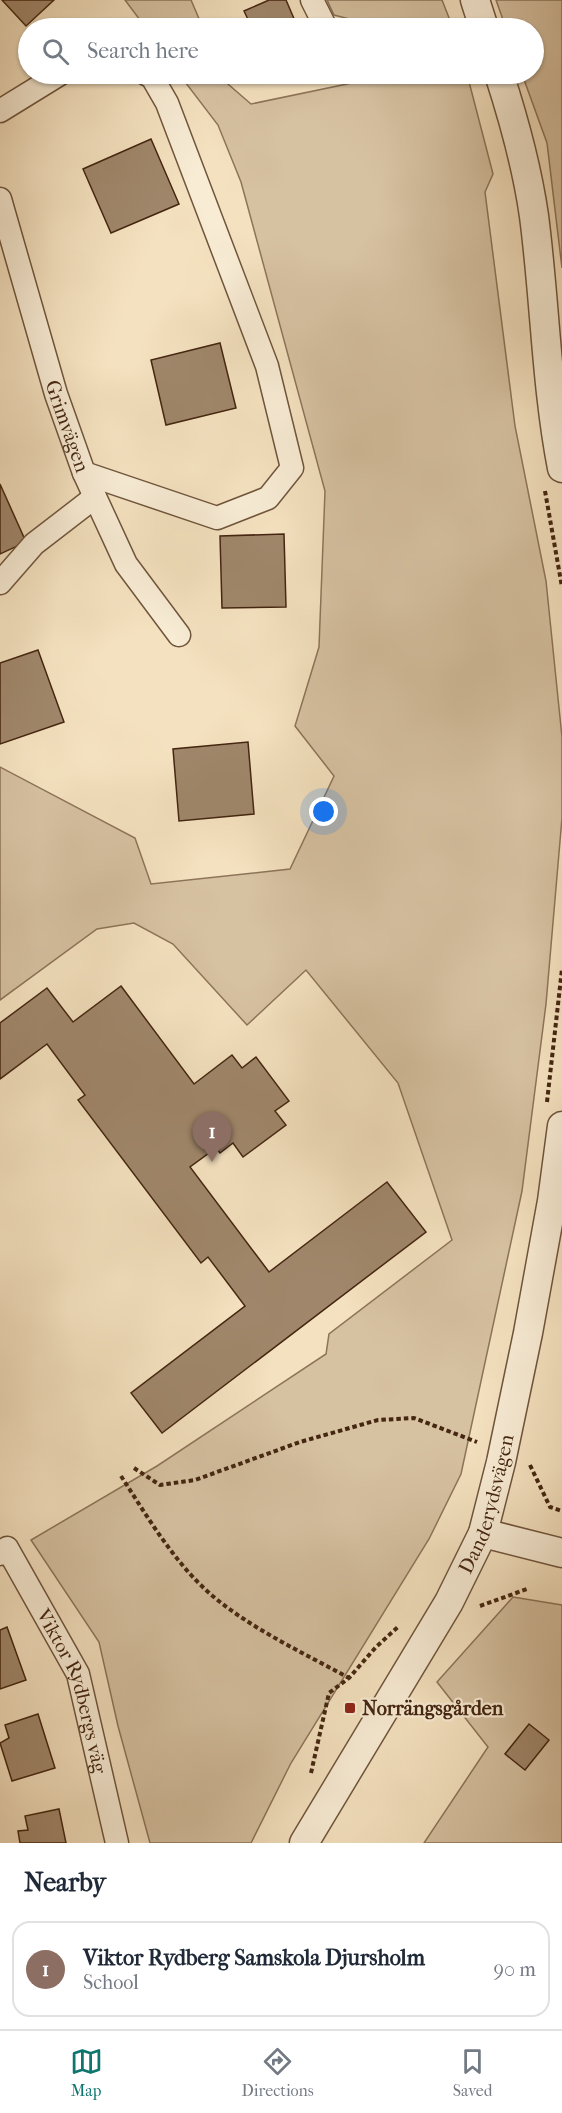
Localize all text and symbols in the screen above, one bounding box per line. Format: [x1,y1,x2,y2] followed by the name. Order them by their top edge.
[18,18,544,84] search box
[39,35,72,68] icon: search
[87,38,199,64] text: Search here
[41,378,94,476] street label: Grimvägen
[309,797,338,826] your location
[192,1112,232,1162] pin: 1
[454,1432,519,1577] street label: Danderydsvägen
[31,1604,112,1776] street label: Viktor Rydbergs väg
[362,1697,504,1720] place label: Norrängsgården
[343,1701,357,1715] marker: Norrängsgården
[24,1867,106,1898] text: Nearby
[83,1945,425,1971] text: Viktor Rydberg Samskola Djursholm
[42,1958,49,1981] text: 1
[494,1958,536,1981] text: 90 m
[83,1971,139,1994] text: School
[70,2045,103,2100] tab: Map
[242,2045,314,2100] tab: Directions
[453,2045,492,2100] tab: Saved

